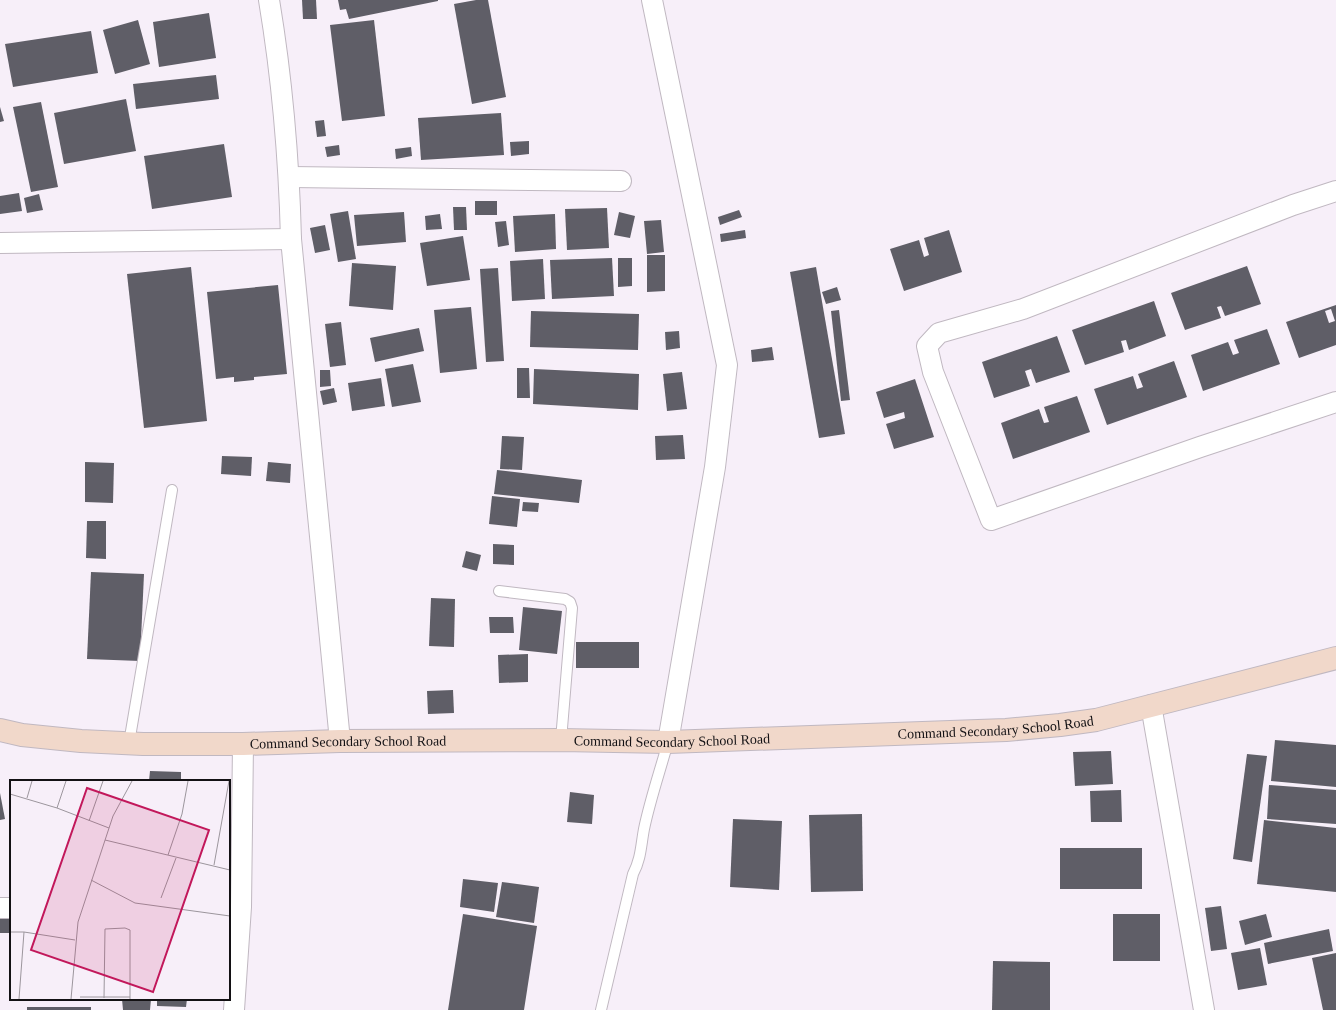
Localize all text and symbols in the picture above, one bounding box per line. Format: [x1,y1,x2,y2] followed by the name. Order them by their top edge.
[897,713,1095,742] street label: Command Secondary School Road
[574,731,770,750] street label: Command Secondary School Road
[250,734,446,752] street label: Command Secondary School Road
[10,780,230,1000] inset map

